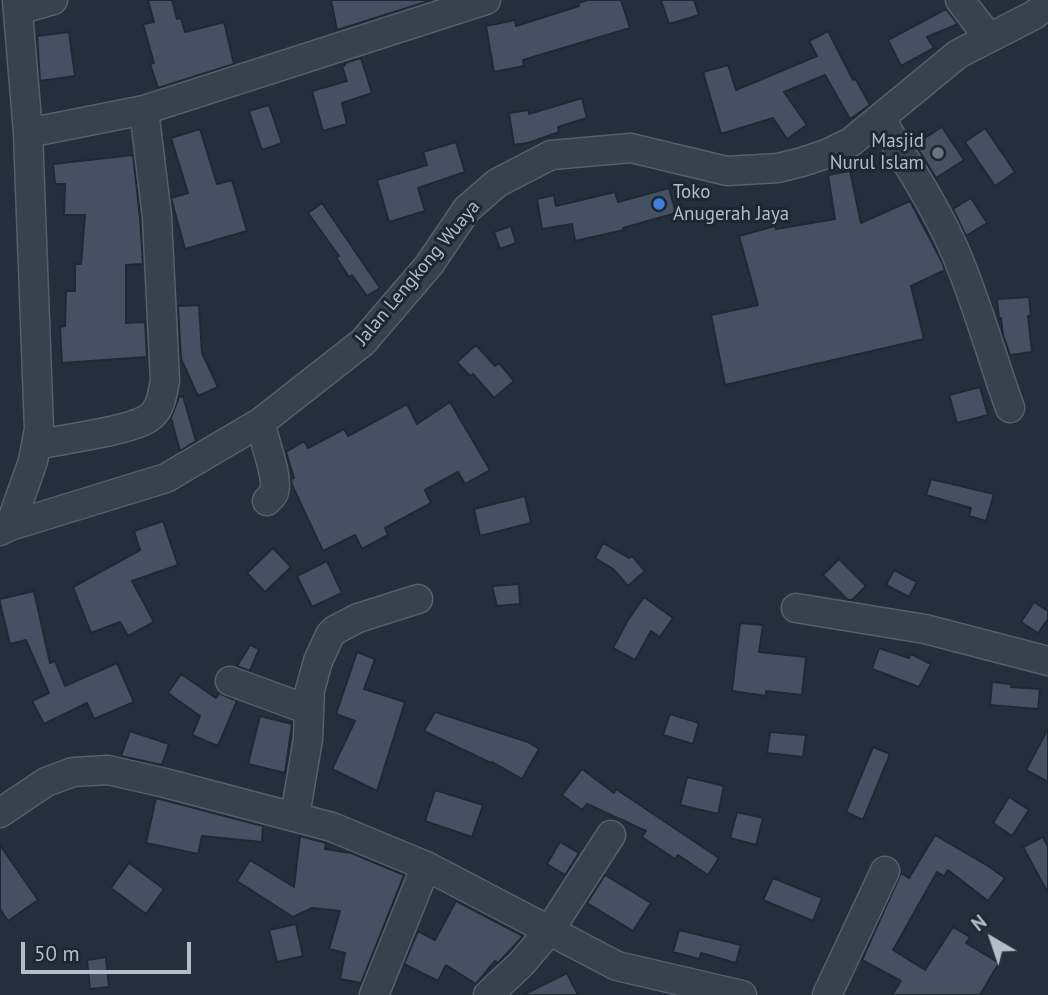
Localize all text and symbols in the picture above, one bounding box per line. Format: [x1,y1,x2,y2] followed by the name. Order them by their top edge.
[830,131,924,175] place label: Masjid Nurul Islam
[930,145,946,161] marker: Masjid Nurul Islam
[673,182,789,226] place label: Toko Anugerah Jaya
[351,196,485,350] street label: Jalan Lengkong Wuaya
[651,196,667,212] marker: Toko Anugerah Jaya
[957,904,1027,974] north arrow
[966,909,991,936] text: N
[24,928,194,972] scale bar
[34,940,80,967] text: 50 m

